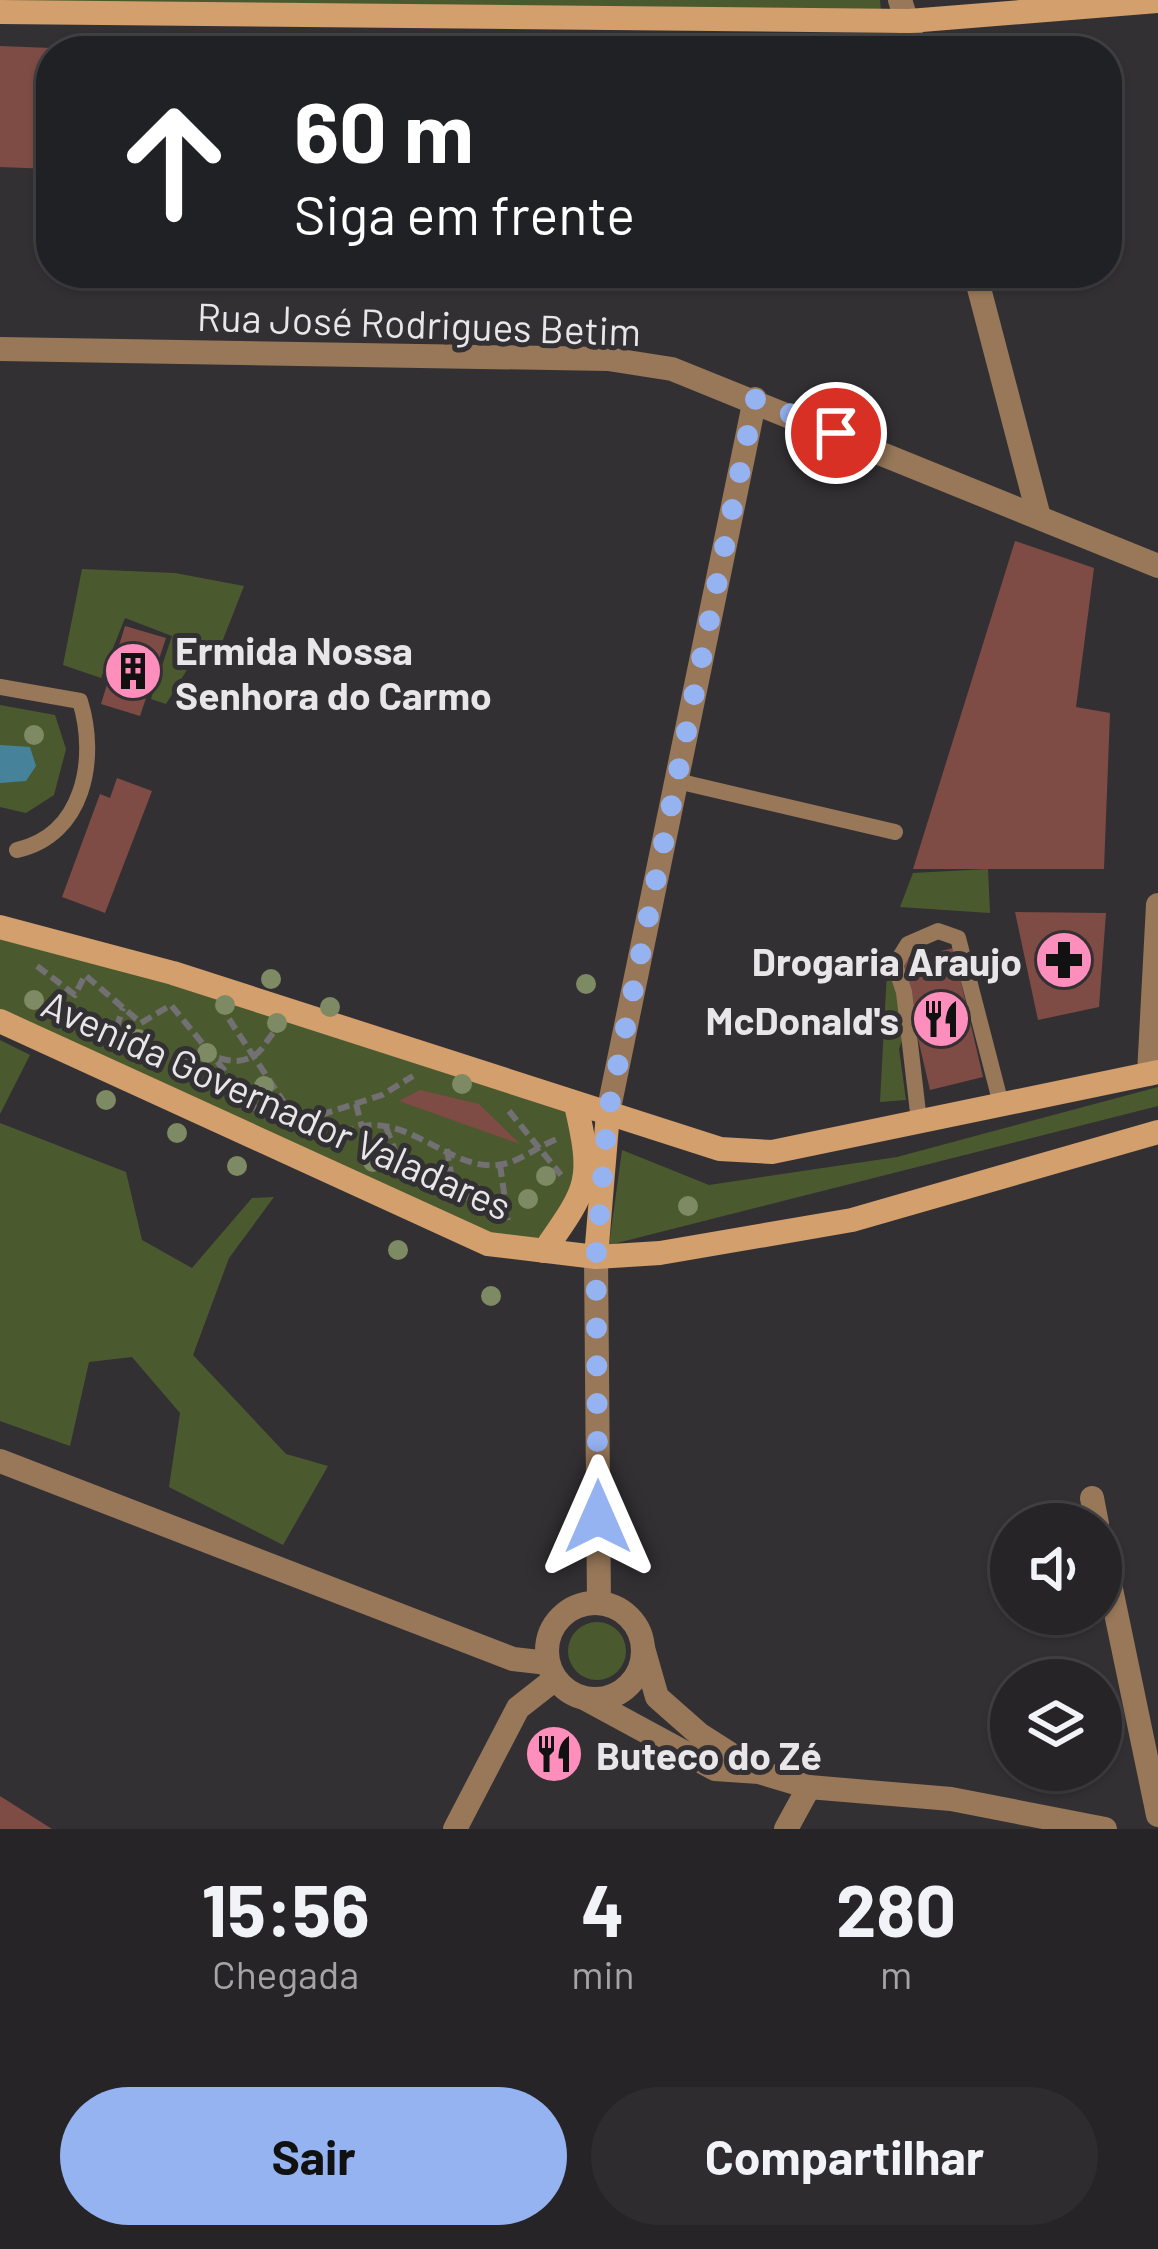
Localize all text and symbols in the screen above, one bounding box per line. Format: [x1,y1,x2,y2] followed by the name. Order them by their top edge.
[294,79,474,180] text: 60 m
[96,84,252,240] icon: ahead
[294,181,635,246] text: Siga em frente
[196,292,642,354] street label: Rua José Rodrigues Betim
[785,382,887,484] pin
[803,400,869,466] icon: arrive
[175,626,492,718] place label: Ermida Nossa Senhora do Carmo
[102,640,164,702] building icon: Ermida Nossa Senhora do Carmo
[1033,929,1095,991] pharmacy icon: Drogaria Araujo
[752,937,1022,984] place label: Drogaria Araujo
[35,979,519,1229] street label: Avenida Governador Valadares
[910,988,972,1050] restaurant icon: McDonald's
[706,996,899,1043] place label: McDonald's
[535,1454,661,1580] position arrow
[990,1503,1122,1791] map controls
[990,1503,1122,1635] button: sound
[990,1659,1122,1791] button: layers
[523,1723,585,1785] restaurant icon: Buteco do Zé
[596,1731,822,1778] place label: Buteco do Zé
[202,1865,370,1951] text: 15:56
[581,1865,625,1951] text: 4
[836,1865,956,1951] text: 280
[212,1950,359,1997] text: Chegada
[571,1950,634,1997] text: min
[880,1950,912,1997] text: m
[60,2087,567,2225] button: Sair
[591,2087,1098,2225] button: Compartilhar

